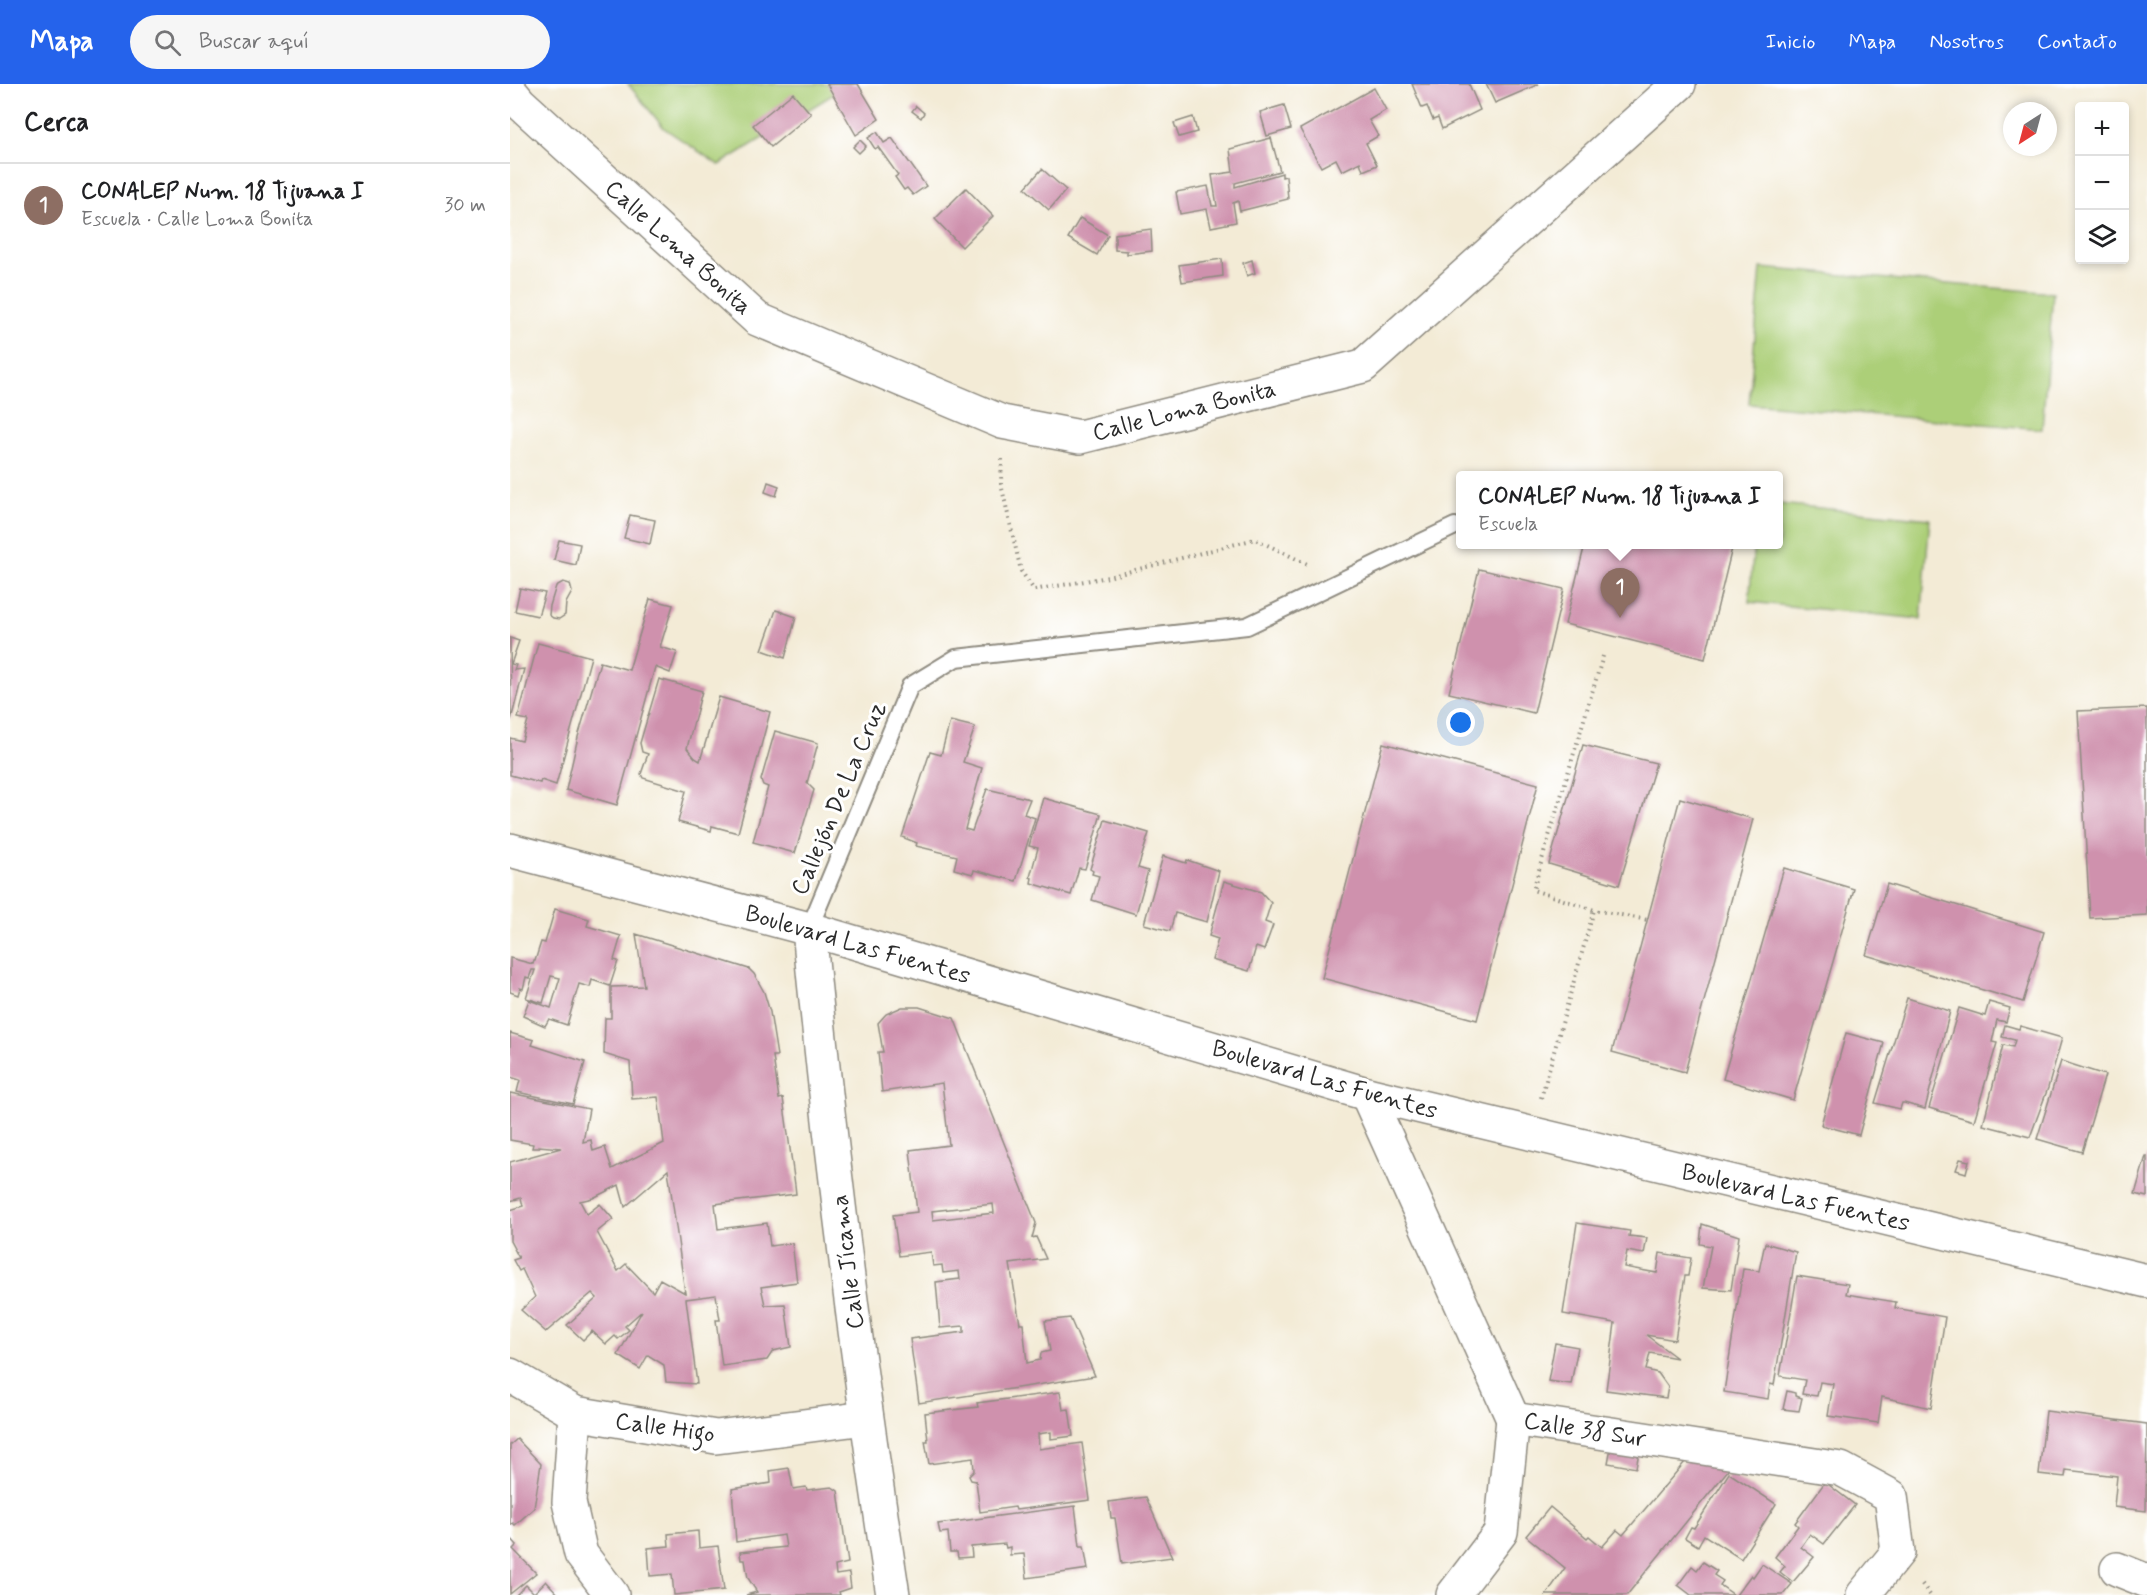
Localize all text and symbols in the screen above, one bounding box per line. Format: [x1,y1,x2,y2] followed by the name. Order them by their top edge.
[130,15,550,69] search box
[30,24,94,61] text: Mapa
[151,26,184,59] icon: search
[199,28,309,56] text: Buscar aquí
[1766,28,1816,56] text: Inicio
[1849,28,1896,56] text: Mapa
[1929,28,2004,56] text: Nosotros
[2037,28,2117,56] text: Contacto
[2003,102,2057,156] north arrow
[2075,102,2129,264] map controls
[2075,102,2129,156] button: +
[24,106,89,140] text: Cerca
[2075,156,2129,210] button: −
[598,174,758,323] street label: Calle Loma Bonita
[81,178,364,206] text: CONALEP Num. 18 Tijuana I
[39,192,48,219] text: 1
[444,192,486,219] text: 30 m
[81,206,313,233] text: Escuela · Calle Loma Bonita
[2075,210,2129,264] button: layers
[1089,374,1279,449] street label: Calle Loma Bonita
[1456,471,1783,549] popup
[1478,483,1761,511] text: CONALEP Num. 18 Tijuana I
[1478,511,1538,538] text: Escuela
[1600,568,1640,618] pin: 1
[785,697,894,900] street label: Callejón De La Cruz
[1446,708,1475,737] your location
[741,898,974,993] street label: Boulevard Las Fuentes
[1208,1033,1441,1128] street label: Boulevard Las Fuentes
[1679,1157,1913,1240] street label: Boulevard Las Fuentes
[825,1193,872,1331] street label: Calle Jícama
[612,1406,717,1454] street label: Calle Higo
[1521,1406,1648,1455] street label: Calle 38 Sur

